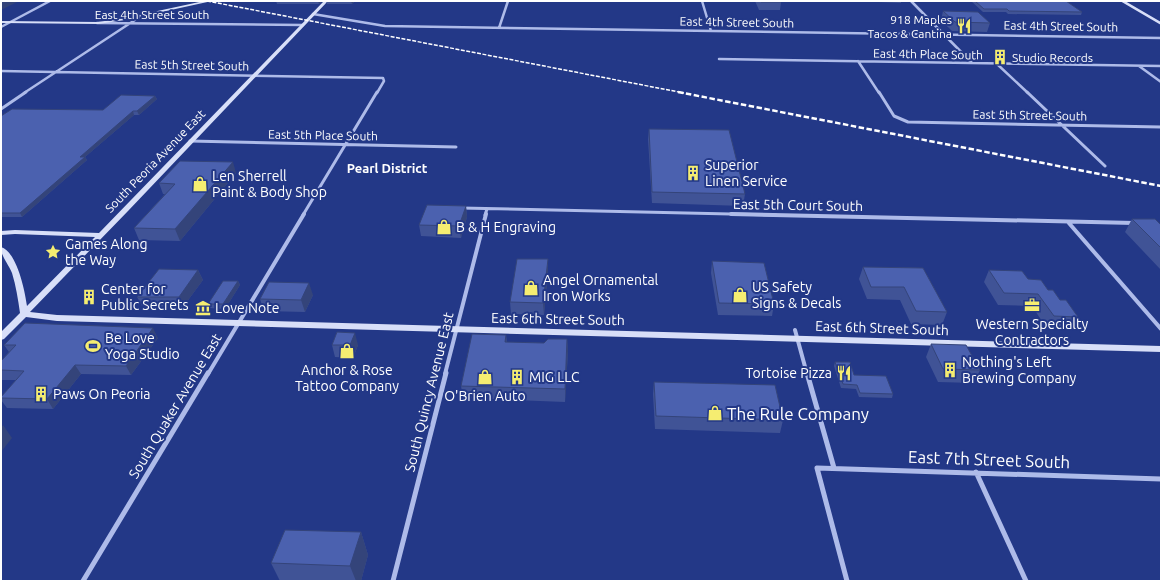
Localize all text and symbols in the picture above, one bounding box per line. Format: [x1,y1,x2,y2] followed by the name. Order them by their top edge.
[95,8,209,21] street label: East 4th Street South
[867,13,952,40] place label: 918 Maples Tacos & Cantina
[680,15,794,29] street label: East 4th Street South
[955,17,973,35] restaurant icon: 918 Maples Tacos & Cantina
[1004,19,1118,33] street label: East 4th Street South
[873,47,983,61] street label: East 4th Place South
[991,48,1009,66] building icon: Studio Records
[1012,51,1093,64] place label: Studio Records
[135,58,249,72] street label: East 5th Street South
[103,107,208,215] street label: South Peoria Avenue East
[973,108,1087,122] street label: East 5th Street South
[268,128,378,142] street label: East 5th Place South
[705,157,788,189] place label: Superior Linen Service
[347,161,428,175] district label: Pearl District
[684,164,702,182] building icon: Superior Linen Service
[212,168,327,200] place label: Len Sherrell Paint & Body Shop
[191,175,209,193] shop icon: Len Sherrell Paint & Body Shop
[733,196,863,214] street label: East 5th Court South
[435,218,453,236] shop icon: B & H Engraving
[456,219,556,235] place label: B & H Engraving
[65,236,148,268] place label: Games Along the Way
[44,243,62,261] place icon: Games Along the Way
[543,272,659,304] place label: Angel Ornamental Iron Works
[522,279,540,297] shop icon: Angel Ornamental Iron Works
[752,279,841,311] place label: US Safety Signs & Decals
[101,281,189,313] place label: Center for Public Secrets
[731,286,749,304] shop icon: US Safety Signs & Decals
[80,288,98,306] building icon: Center for Public Secrets
[1023,296,1041,314] office icon: Western Specialty Contractors
[194,299,212,317] museum icon: Love Note
[215,300,279,316] place label: Love Note
[401,310,457,474] street label: South Quincy Avenue East
[491,310,625,328] street label: East 6th Street South
[976,316,1089,348] place label: Western Specialty Contractors
[815,318,949,338] street label: East 6th Street South
[105,330,180,362] place label: Be Love Yoga Studio
[125,330,225,481] street label: South Quaker Avenue East
[84,337,102,355] sports icon: Be Love Yoga Studio
[338,342,356,360] shop icon: Anchor & Rose Tattoo Company
[962,354,1077,386] place label: Nothing's Left Brewing Company
[941,361,959,379] building icon: Nothing's Left Brewing Company
[295,362,399,394] place label: Anchor & Rose Tattoo Company
[835,364,853,382] restaurant icon: Tortoise Pizza
[745,365,832,381] place label: Tortoise Pizza
[476,368,494,386] shop icon: O'Brien Auto
[508,368,526,386] building icon: MIG LLC
[529,369,580,385] place label: MIG LLC
[32,385,50,403] building icon: Paws On Peoria
[53,386,151,402] place label: Paws On Peoria
[444,388,526,404] place label: O'Brien Auto
[706,404,724,422] shop icon: The Rule Company
[727,404,869,423] place label: The Rule Company
[908,447,1070,471] street label: East 7th Street South

